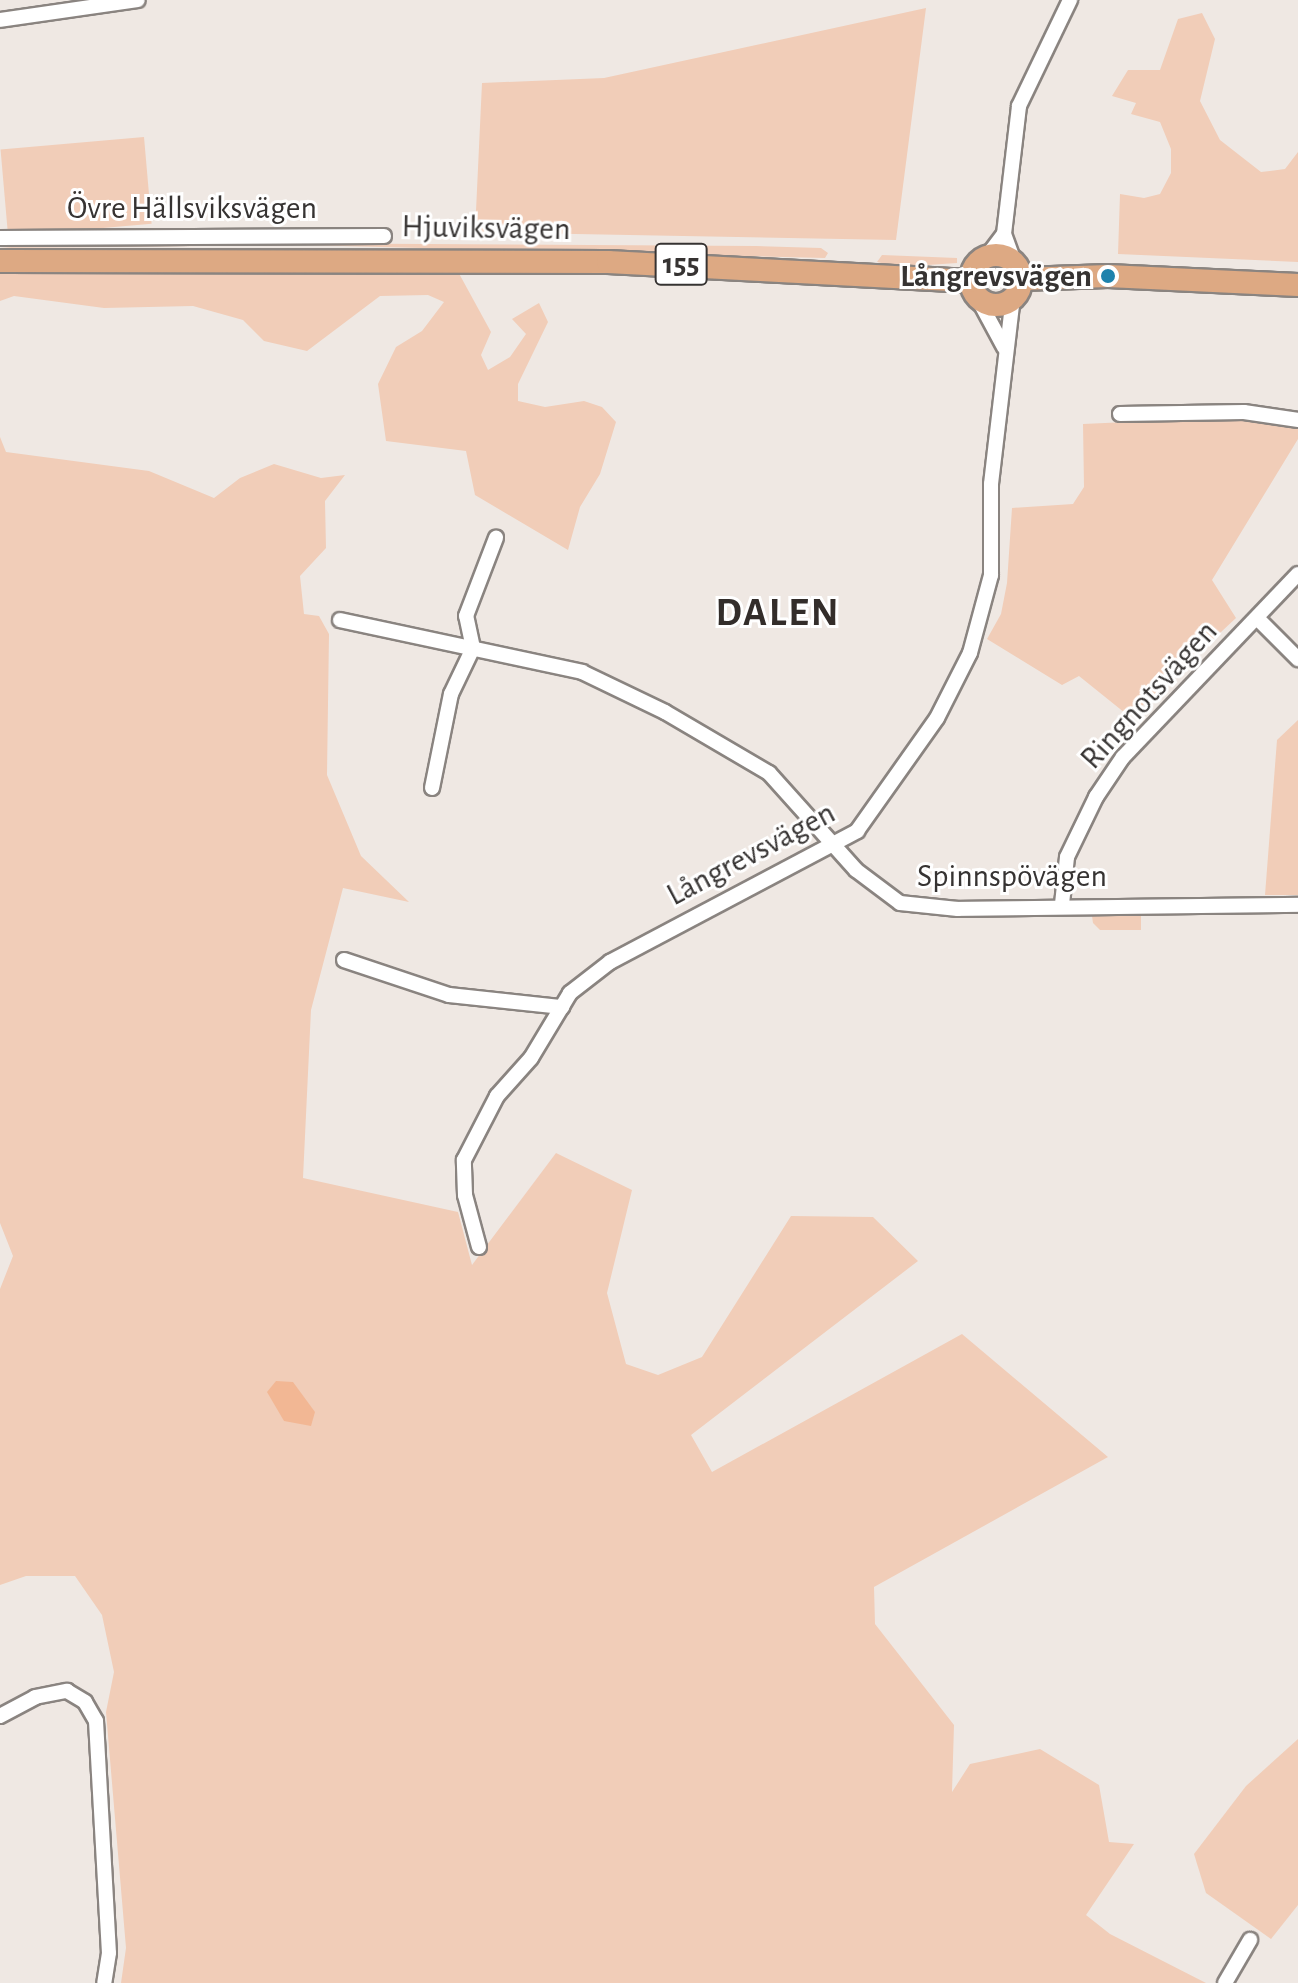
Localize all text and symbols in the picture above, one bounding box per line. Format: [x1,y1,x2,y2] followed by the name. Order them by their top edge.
[67,189,317,227] street label: Övre Hällsviksvägen
[401,207,571,249] street label: Hjuviksvägen
[653,238,709,290] road number: 155
[900,257,1092,295] place label: Långrevsvägen
[1099,267,1117,285] marker: Långrevsvägen
[716,589,840,637] district label: DALEN
[1072,613,1226,777] street label: Ringnotsvägen
[660,794,842,914] street label: Långrevsvägen
[917,857,1107,895] street label: Spinnspövägen

